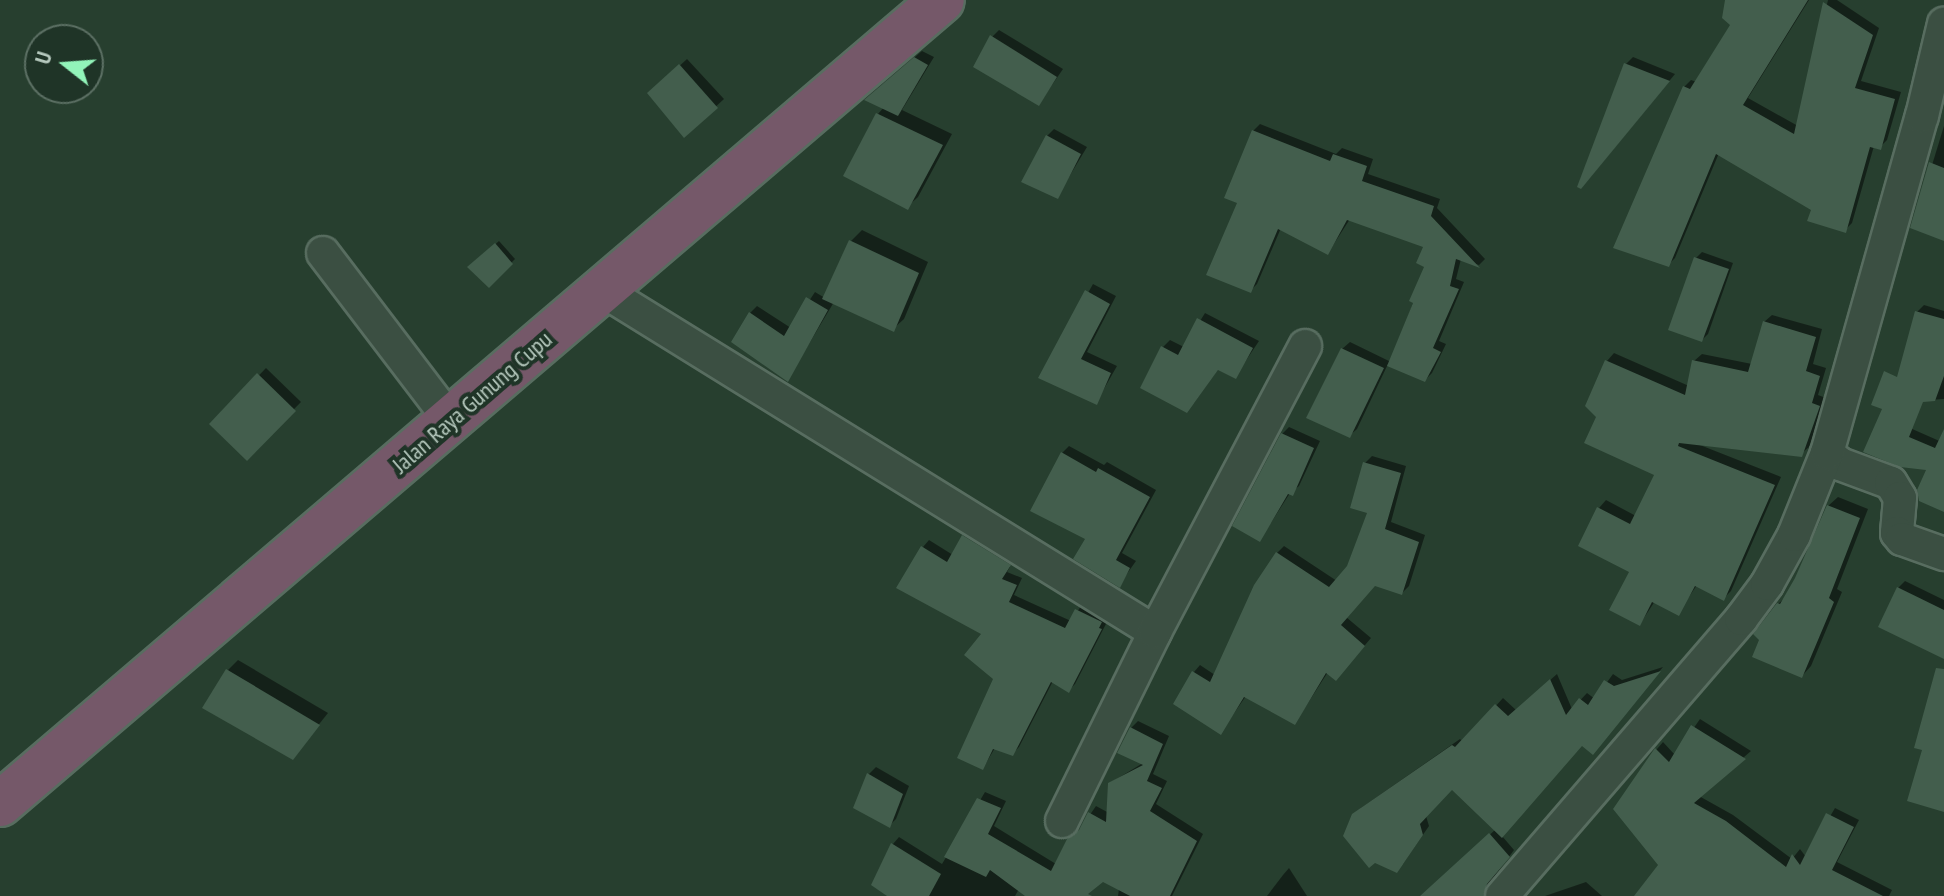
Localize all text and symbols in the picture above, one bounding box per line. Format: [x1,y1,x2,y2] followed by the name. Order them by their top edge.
[24,24,104,104] north arrow
[28,48,58,67] text: U
[386,325,558,479] street label: Jalan Raya Gunung Cupu

